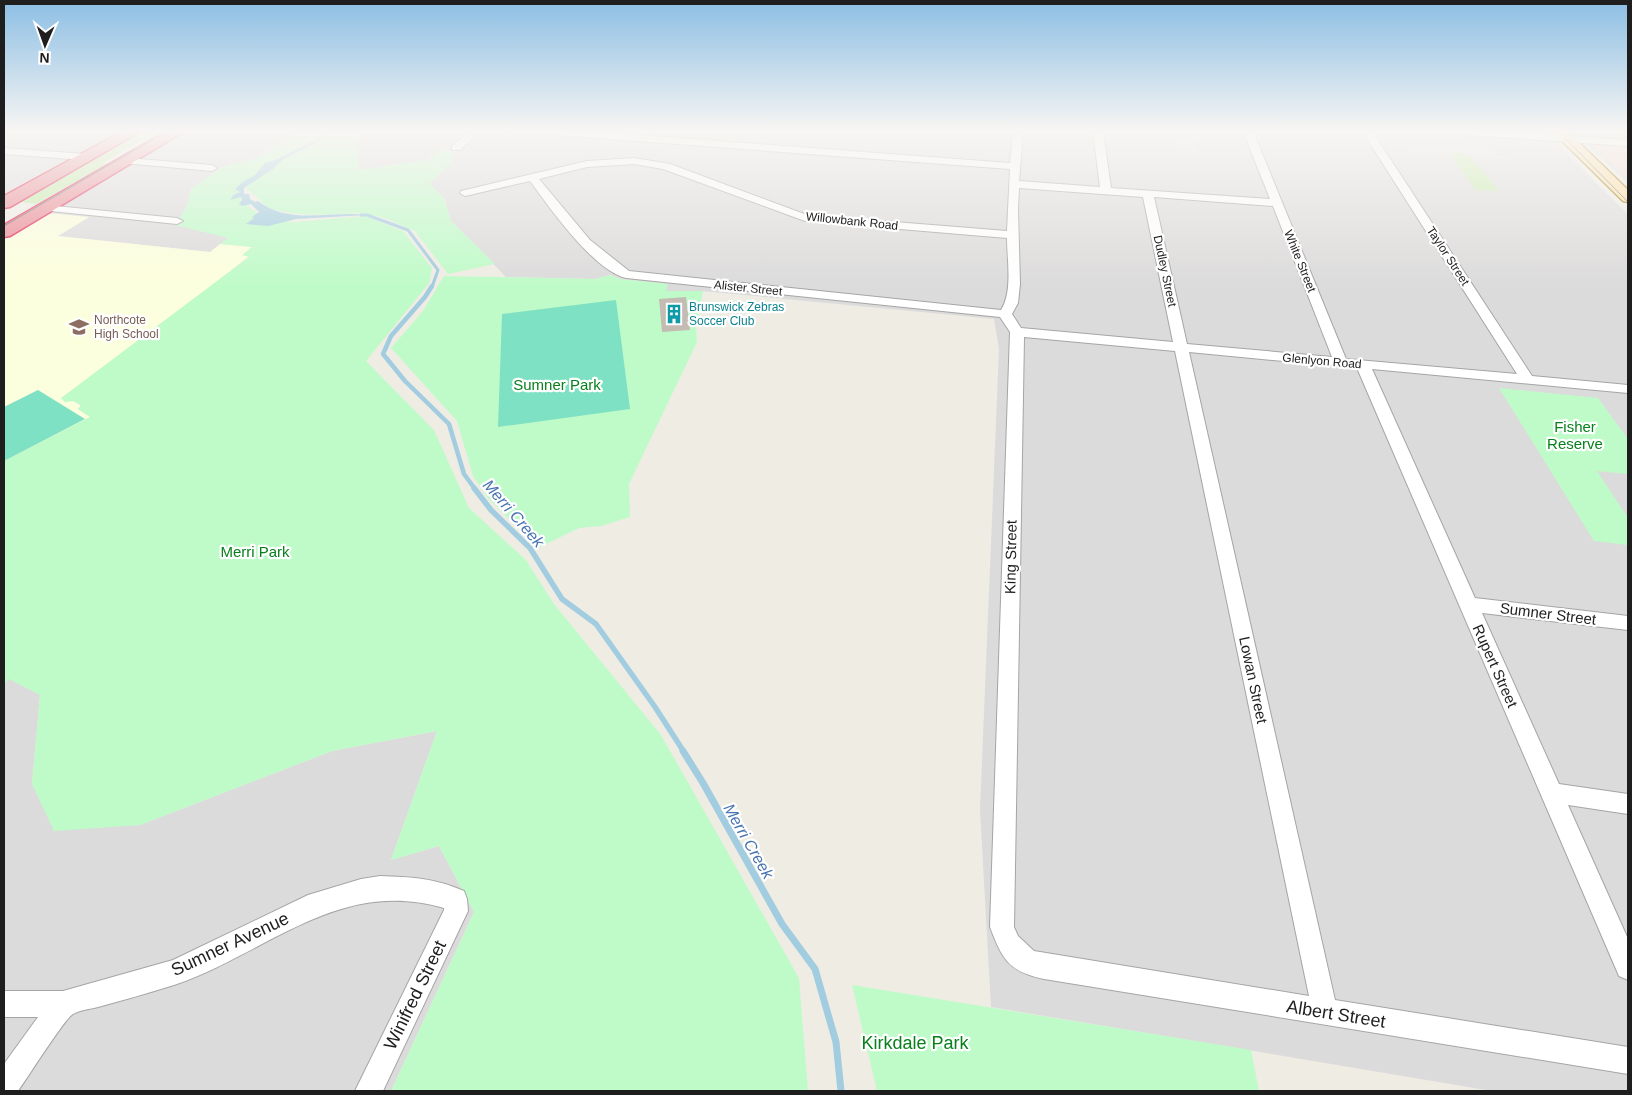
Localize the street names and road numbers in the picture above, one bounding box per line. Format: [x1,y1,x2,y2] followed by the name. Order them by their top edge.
[805,209,899,233] street label: Willowbank Road
[1424,224,1473,289] street label: Taylor Street
[1281,228,1319,295] street label: White Street
[1151,234,1180,309] street label: Dudley Street
[713,277,784,299] street label: Alister Street
[1282,351,1362,371] street label: Glenlyon Road
[1001,519,1020,594] street label: King Street
[1499,599,1598,628] street label: Sumner Street
[1470,622,1522,711] street label: Rupert Street
[1236,635,1271,726] street label: Lowan Street
[168,908,292,980] street label: Sumner Avenue
[380,937,450,1053] street label: Winifred Street
[1285,996,1387,1032] street label: Albert Street

